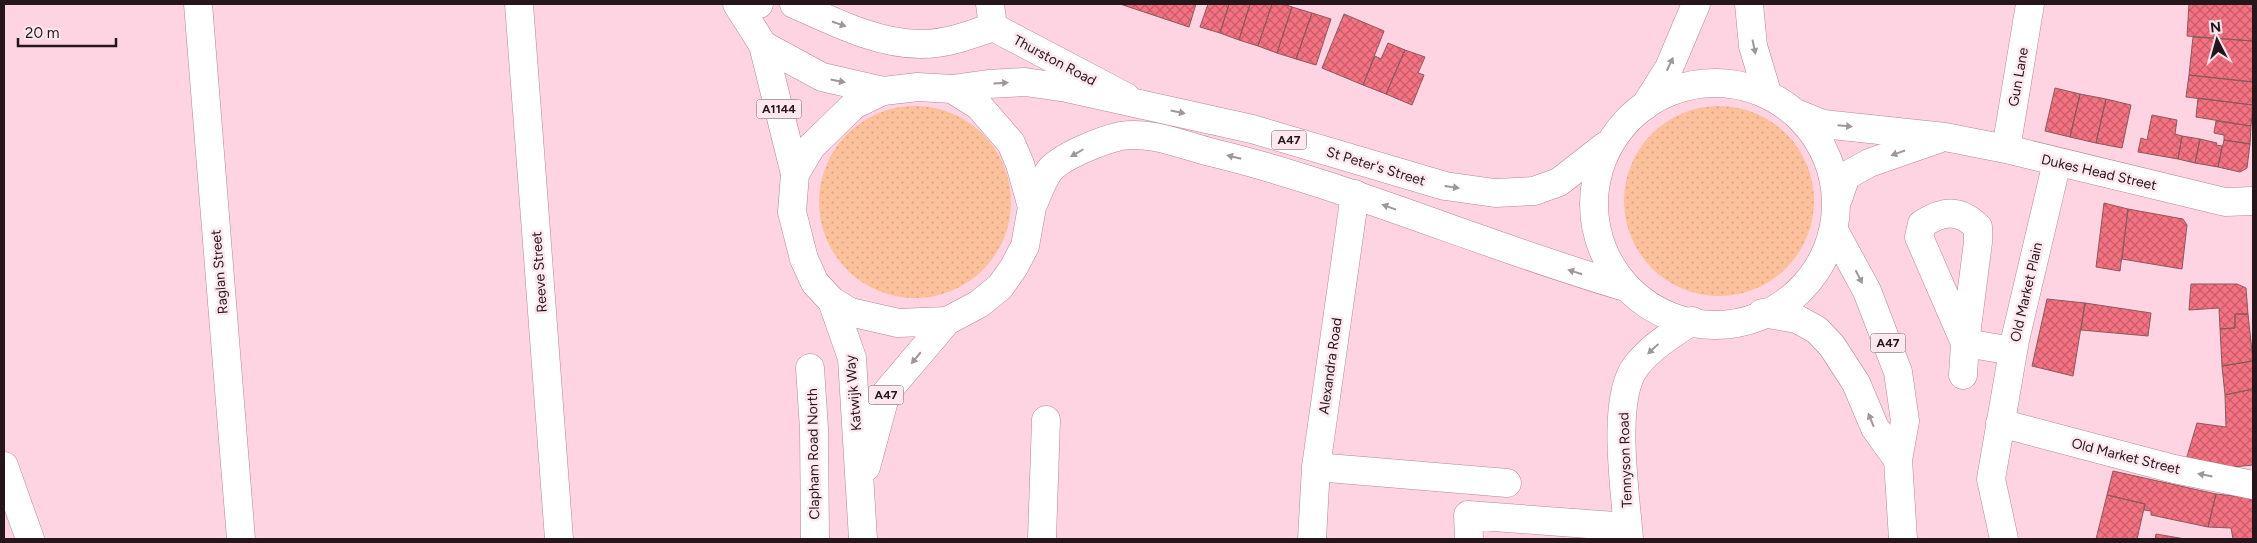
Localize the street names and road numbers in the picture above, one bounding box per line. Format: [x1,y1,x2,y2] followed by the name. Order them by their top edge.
[1010,31,1099,89] street label: Thurston Road
[2005,46,2032,108] street label: Gun Lane
[756,100,802,118] road number: A1144
[1272,130,1306,150] road number: A47
[1324,143,1427,190] street label: St Peter's Street
[2040,151,2158,194] street label: Dukes Head Street
[207,229,232,315] street label: Raglan Street
[528,231,551,313] street label: Reeve Street
[2007,240,2046,344] street label: Old Market Plain
[1315,317,1346,415] street label: Alexandra Road
[1870,333,1906,352] road number: A47
[842,354,865,432] street label: Katwijk Way
[868,386,904,404] road number: A47
[804,388,823,520] street label: Clapham Road North
[1615,412,1636,508] street label: Tennyson Road
[2070,435,2182,478] street label: Old Market Street

